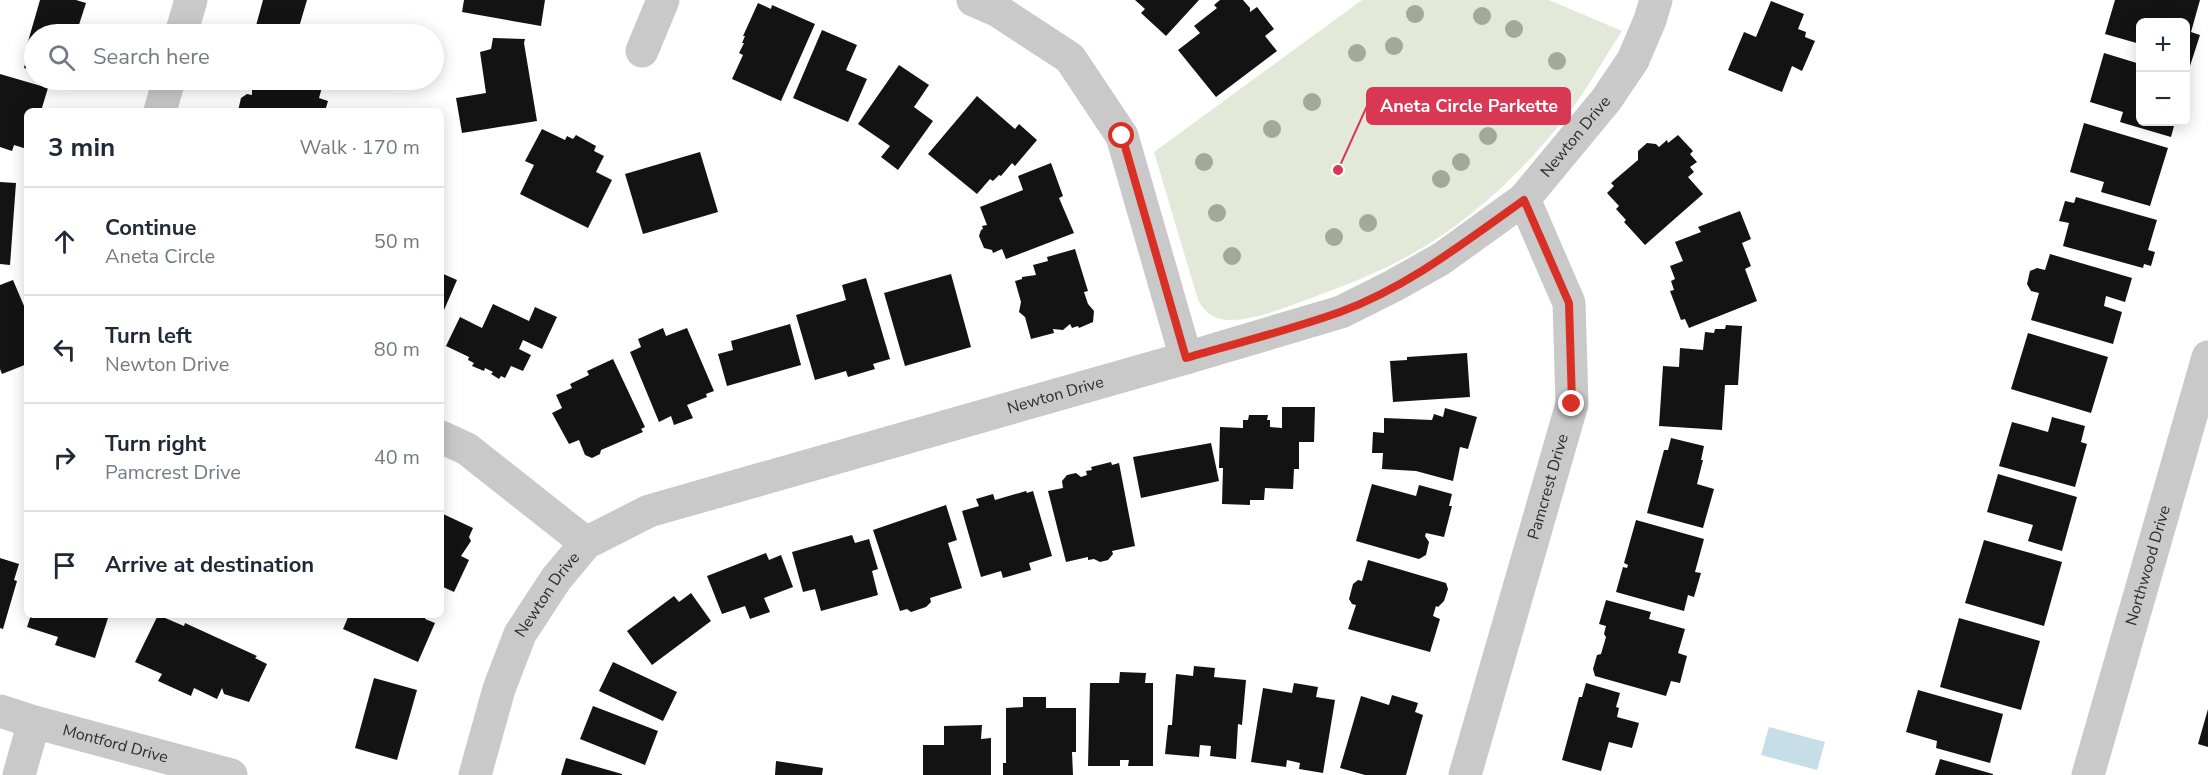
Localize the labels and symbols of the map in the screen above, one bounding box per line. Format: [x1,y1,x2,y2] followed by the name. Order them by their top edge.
[1367,88,1570,124] callout: Aneta Circle Parkette
[1535,91,1616,182] street label: Newton Drive
[1380,94,1558,118] text: Aneta Circle Parkette
[1108,122,1134,148] route start
[1005,371,1106,419] street label: Newton Drive
[1558,390,1584,416] route end
[1522,431,1574,542] street label: Pamcrest Drive
[2120,503,2176,628] street label: Northwood Drive
[510,547,585,642] street label: Newton Drive
[60,719,171,769] street label: Montford Drive

